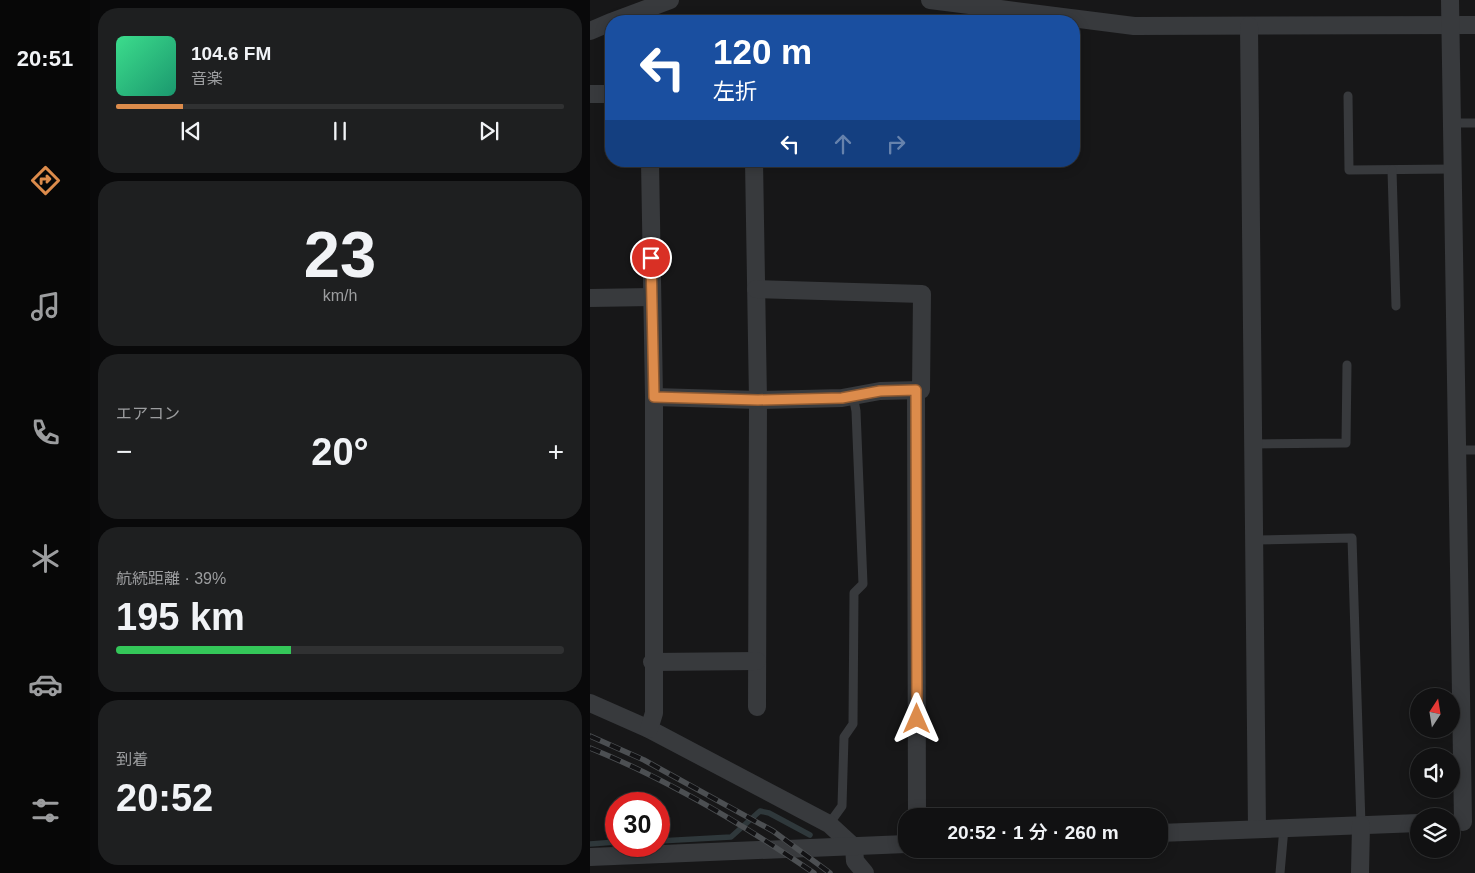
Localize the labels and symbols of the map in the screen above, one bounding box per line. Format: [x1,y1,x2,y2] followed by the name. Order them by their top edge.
[630,237,672,279] pin
[1410,688,1460,738] north arrow
[890,692,942,744] position arrow
[605,792,670,857] speed limit sign: 30

